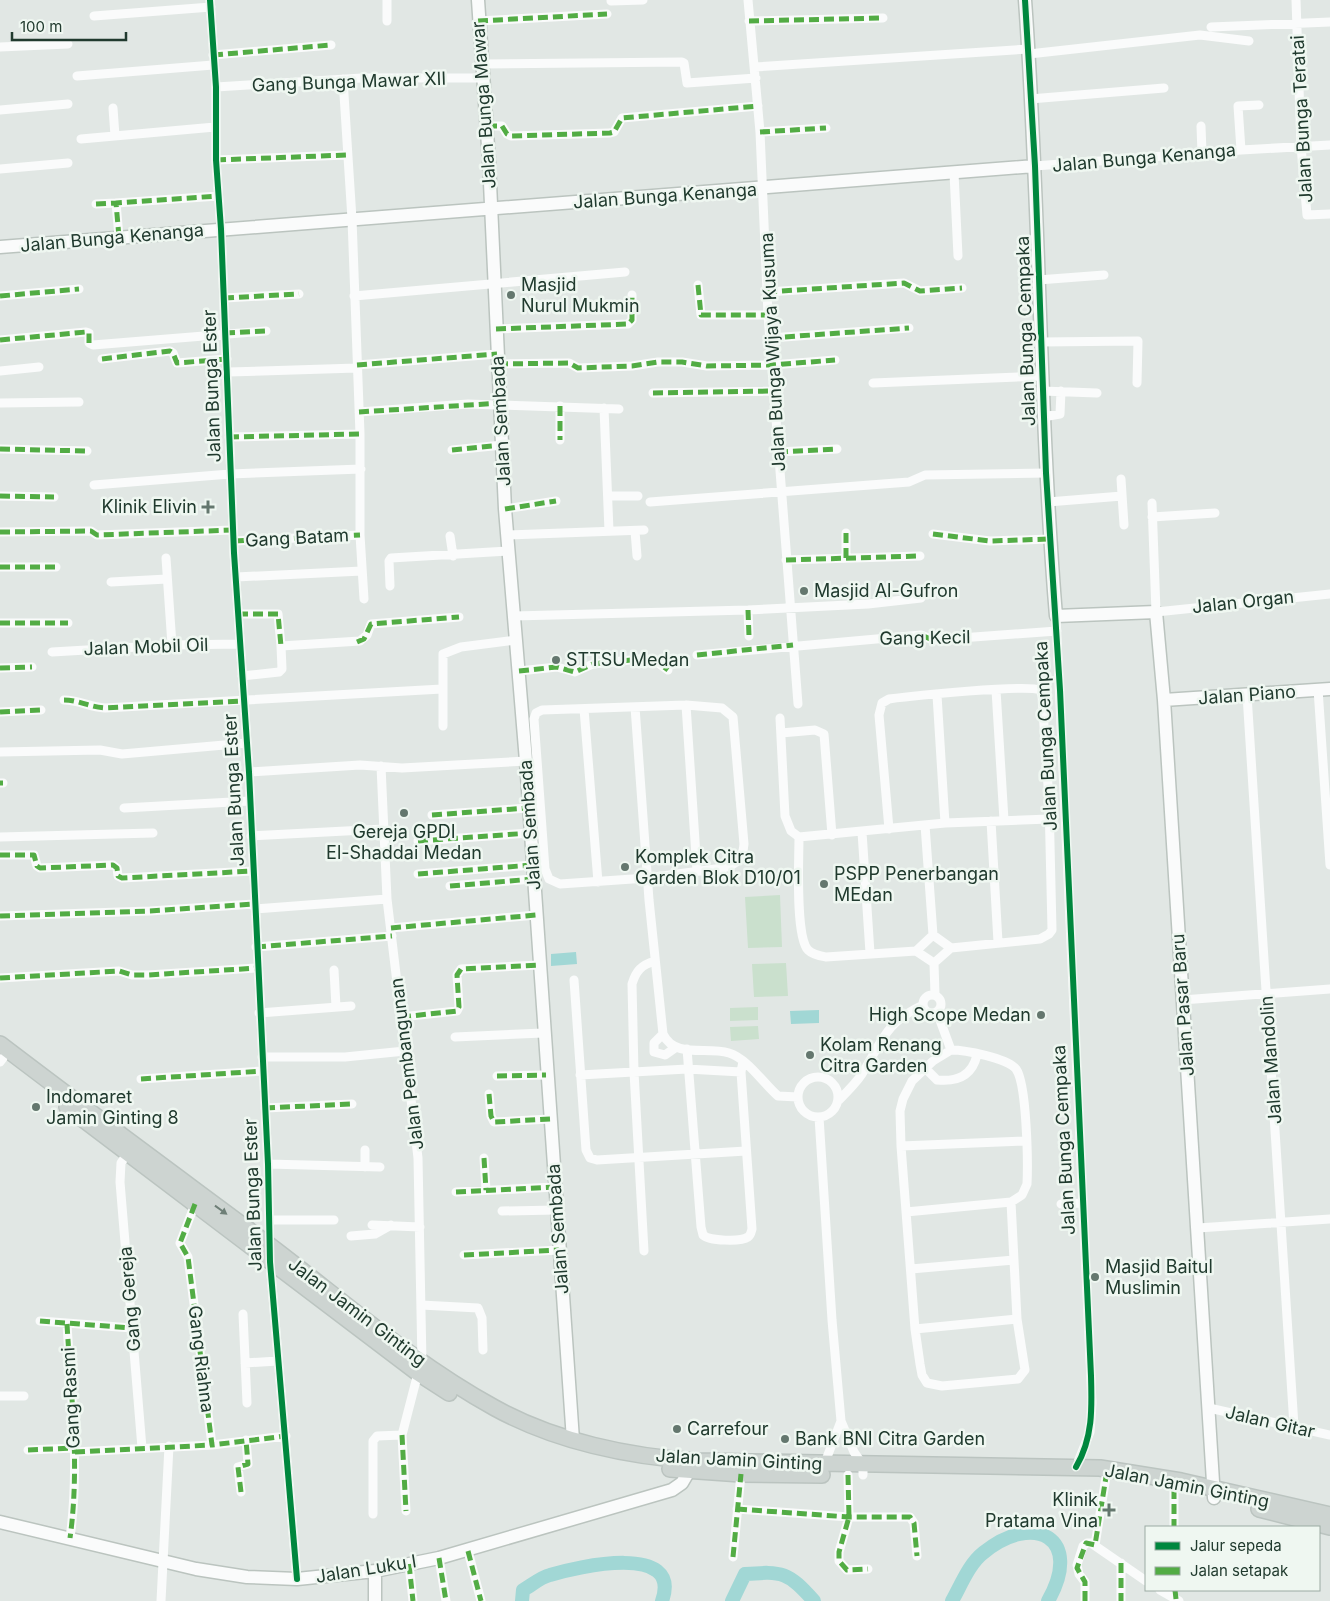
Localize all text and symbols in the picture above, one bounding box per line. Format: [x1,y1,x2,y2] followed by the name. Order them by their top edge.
[12,10,126,42] scale bar
[20,17,62,36] text: 100 m
[467,20,500,189] street label: Jalan Bunga Mawar
[1287,35,1316,203] street label: Jalan Bunga Teratai
[251,68,447,95] street label: Gang Bunga Mawar XII
[1051,139,1237,176] street label: Jalan Bunga Kenanga
[572,179,758,212] street label: Jalan Bunga Kenanga
[19,219,205,256] street label: Jalan Bunga Kenanga
[756,232,789,472] street label: Jalan Bunga Wijaya Kusuma
[1012,235,1039,427] street label: Jalan Bunga Cempaka
[521,274,640,316] place label: Masjid Nurul Mukmin
[505,289,517,301] marker: Masjid Nurul Mukmin
[198,309,225,463] street label: Jalan Bunga Ester
[487,355,514,487] street label: Jalan Sembada
[102,496,197,517] place label: Klinik Elivin
[201,500,215,514] marker: Klinik Elivin
[244,524,349,551] street label: Gang Batam
[814,580,958,601] place label: Masjid Al-Gufron
[798,585,810,597] marker: Masjid Al-Gufron
[1191,586,1295,617] street label: Jalan Organ
[879,626,971,649] street label: Gang Kecil
[83,634,209,659] street label: Jalan Mobil Oil
[1030,640,1061,832] street label: Jalan Bunga Cempaka
[566,649,689,670] place label: STTSU Medan
[550,654,562,666] marker: STTSU Medan
[1197,681,1297,708] street label: Jalan Piano
[219,713,248,867] street label: Jalan Bunga Ester
[514,759,545,891] street label: Jalan Sembada
[398,807,410,819] marker: Gereja GPDI El-Shaddai Medan
[326,821,482,863] place label: Gereja GPDI El-Shaddai Medan
[635,846,801,888] place label: Komplek Citra Garden Blok D10/01
[619,861,631,873] marker: Komplek Citra Garden Blok D10/01
[834,863,999,905] place label: PSPP Penerbangan MEdan
[818,878,830,890] marker: PSPP Penerbangan MEdan
[1167,933,1198,1077] street label: Jalan Pasar Baru
[386,977,427,1151] street label: Jalan Pembangunan
[1256,995,1285,1125] street label: Jalan Mandolin
[869,1004,1031,1025] place label: High Scope Medan
[1035,1009,1047,1021] marker: High Scope Medan
[820,1034,942,1076] place label: Kolam Renang Citra Garden
[1048,1044,1079,1236] street label: Jalan Bunga Cempaka
[804,1049,816,1061] marker: Kolam Renang Citra Garden
[46,1086,179,1128] place label: Indomaret Jamin Ginting 8
[30,1101,42,1113] marker: Indomaret Jamin Ginting 8
[239,1118,266,1272] street label: Jalan Bunga Ester
[542,1163,573,1295] street label: Jalan Sembada
[214,1205,228,1215] one-way arrow
[114,1246,145,1353] street label: Gang Gereja
[284,1253,430,1370] street label: Jalan Jamin Ginting
[1105,1256,1213,1298] place label: Masjid Baitul Muslimin
[1089,1271,1101,1283] marker: Masjid Baitul Muslimin
[185,1304,218,1414] street label: Gang Riahna
[57,1347,84,1449] street label: Gang Rasmi
[1223,1401,1317,1442] street label: Jalan Gitar
[687,1418,769,1439] place label: Carrefour
[671,1423,683,1435] marker: Carrefour
[795,1428,985,1449] place label: Bank BNI Citra Garden
[779,1433,791,1445] marker: Bank BNI Citra Garden
[655,1445,823,1474] street label: Jalan Jamin Ginting
[1103,1459,1271,1512] street label: Jalan Jamin Ginting
[985,1489,1098,1531] place label: Klinik Pratama Vina
[1102,1503,1116,1517] marker: Klinik Pratama Vina
[1145,1526,1320,1591] legend
[1190,1536,1282,1555] text: Jalur sepeda
[314,1550,418,1587] street label: Jalan Luku I
[1190,1561,1289,1580] text: Jalan setapak

